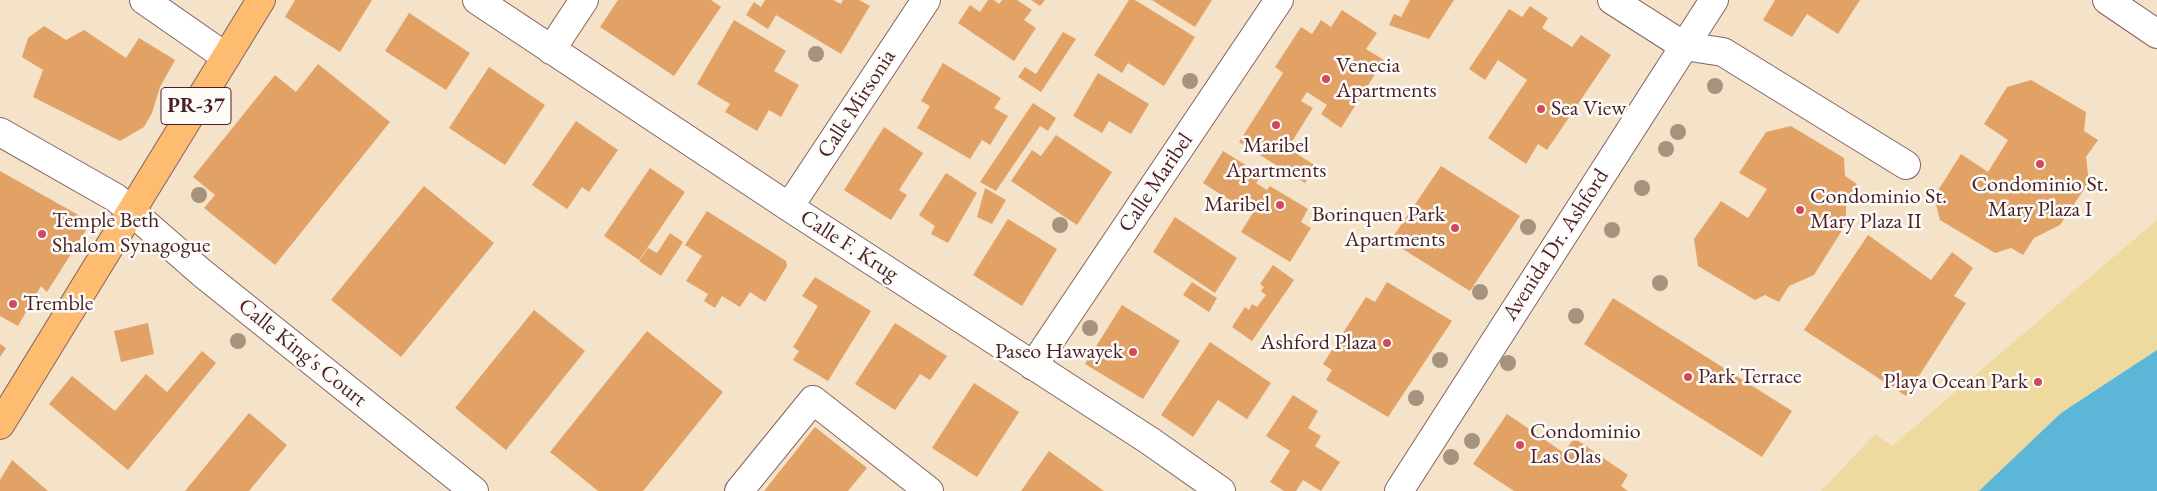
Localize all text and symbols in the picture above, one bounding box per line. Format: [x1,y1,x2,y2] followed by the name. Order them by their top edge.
[812,45,902,163] street label: Calle Mirsonia
[1336,53,1437,104] place label: Venecia Apartments
[1320,73,1332,85] marker: Venecia Apartments
[161,88,231,124] road number: PR-37
[1551,96,1626,122] place label: Sea View
[1535,103,1547,115] marker: Sea View
[1270,119,1282,131] marker: Maribel Apartments
[1113,128,1199,238] street label: Calle Maribel
[1226,133,1326,184] place label: Maribel Apartments
[2034,158,2046,170] marker: Condominio St. Mary Plaza I
[1497,164,1615,326] street label: Avenida Dr. Ashford
[1971,172,2109,224] place label: Condominio St. Mary Plaza I
[1810,184,1947,235] place label: Condominio St. Mary Plaza II
[1204,192,1270,218] place label: Maribel
[1274,199,1286,211] marker: Maribel
[1312,202,1445,254] place label: Borinquen Park Apartments
[795,204,903,288] street label: Calle F. Krug
[1794,204,1806,216] marker: Condominio St. Mary Plaza II
[52,208,210,260] place label: Temple Beth Shalom Synagogue
[1449,222,1461,234] marker: Borinquen Park Apartments
[36,228,48,240] marker: Temple Beth Shalom Synagogue
[23,291,93,317] place label: Tremble
[232,293,372,413] street label: Calle King's Court
[7,298,19,310] marker: Tremble
[1260,330,1377,356] place label: Ashford Plaza
[1381,337,1393,349] marker: Ashford Plaza
[995,339,1123,365] place label: Paseo Hawayek
[1127,346,1139,358] marker: Paseo Hawayek
[1698,364,1801,390] place label: Park Terrace
[1883,369,2028,395] place label: Playa Ocean Park
[1682,371,1694,383] marker: Park Terrace
[2032,376,2044,388] marker: Playa Ocean Park
[1530,419,1641,471] place label: Condominio Las Olas
[1514,439,1526,451] marker: Condominio Las Olas

